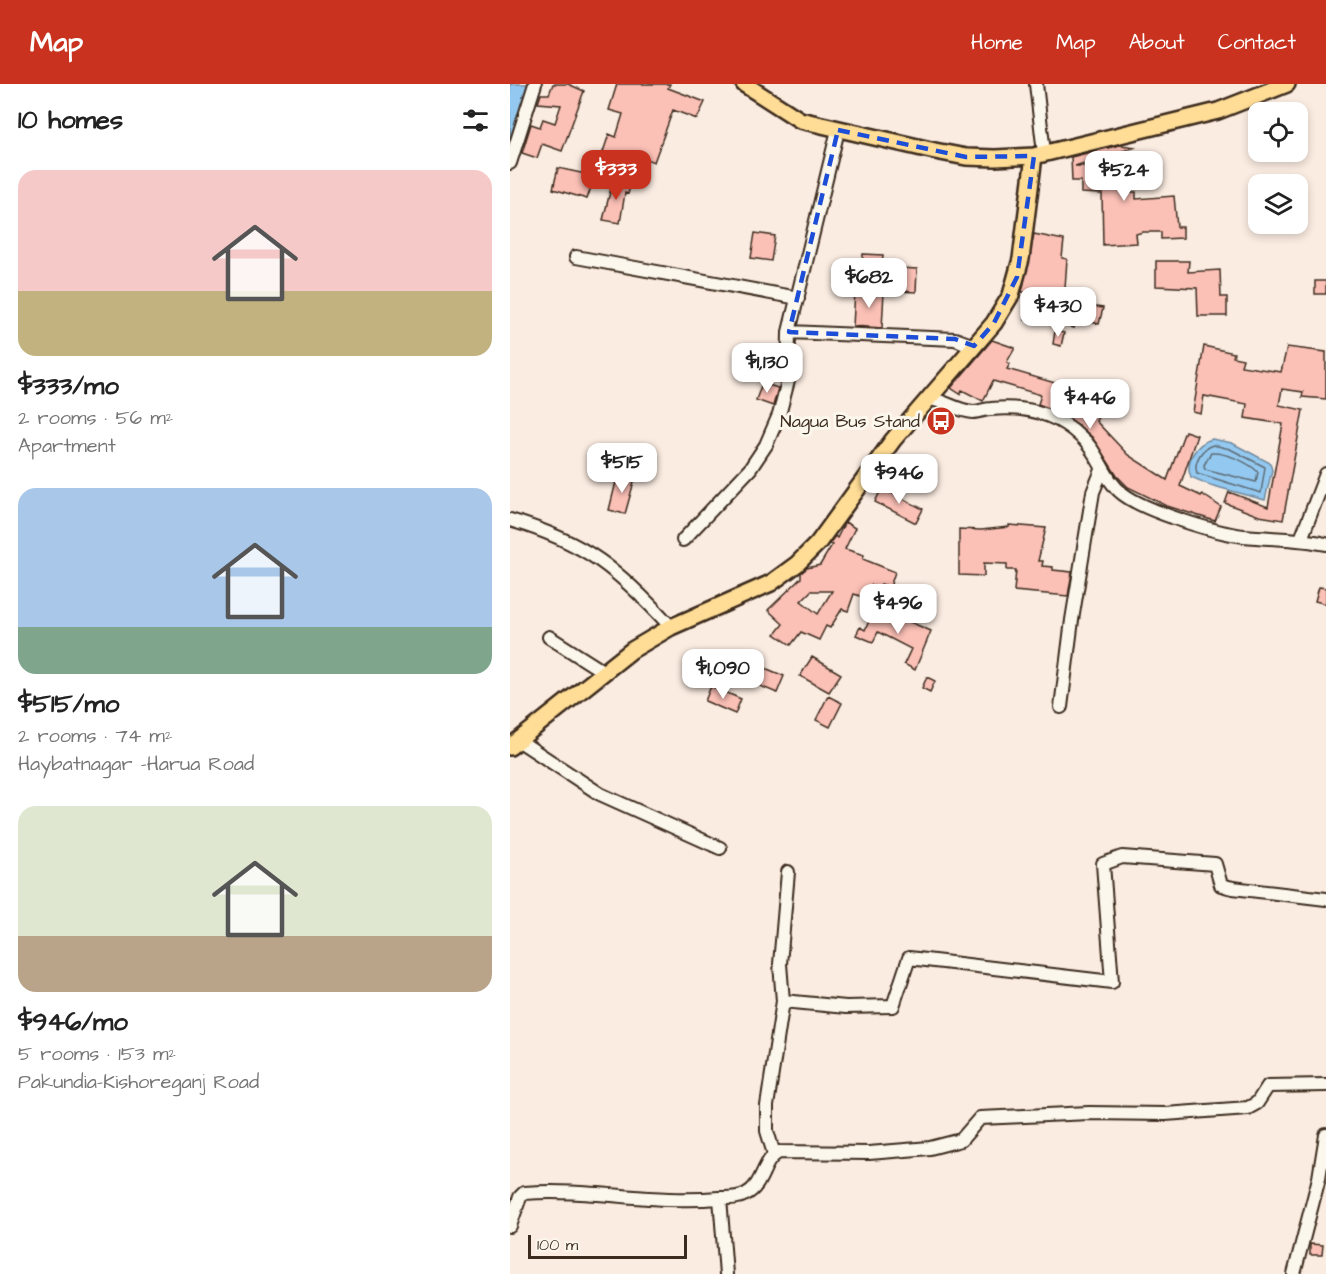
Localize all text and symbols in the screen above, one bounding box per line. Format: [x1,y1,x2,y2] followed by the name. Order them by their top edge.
[30,23,83,62] text: Map
[971,28,1023,57] text: Home
[1056,28,1096,57] text: Map
[1129,28,1185,57] text: About
[1218,28,1296,57] text: Contact
[18,102,123,138] text: 10 homes
[1248,102,1308,234] map controls
[1248,102,1308,162] button: locate
[459,104,492,137] icon: filters
[580,150,652,201] pin: $333
[1088,151,1160,202] pin: $524
[595,155,637,183] text: $333
[1099,156,1149,184] text: $524
[1248,174,1308,234] button: layers
[201,209,309,317] icon: home
[833,258,905,309] pin: $682
[845,263,893,291] text: $682
[1022,287,1094,338] pin: $430
[1034,292,1082,320] text: $430
[718,343,816,394] pin: $1,130
[746,348,788,376] text: $1,130
[18,368,119,404] text: $333/mo
[1054,379,1126,430] pin: $446
[1065,384,1115,412] text: $446
[18,404,173,432] text: 2 rooms · 56 m²
[925,405,957,437] bus stop icon: Nagua Bus Stand
[780,409,920,435] place label: Nagua Bus Stand
[18,432,116,460] text: Apartment
[586,443,658,494] pin: $515
[601,448,643,476] text: $515
[863,454,935,505] pin: $946
[875,459,923,487] text: $946
[201,527,309,635] icon: home
[862,584,934,635] pin: $496
[874,589,922,617] text: $496
[674,649,772,700] pin: $1,090
[696,654,750,682] text: $1,090
[18,686,119,722] text: $515/mo
[18,722,172,750] text: 2 rooms · 74 m²
[18,750,254,778] text: Haybatnagar -Harua Road
[201,845,309,953] icon: home
[18,1004,128,1040] text: $946/mo
[18,1040,176,1068] text: 5 rooms · 153 m²
[18,1068,259,1096] text: Pakundia-Kishoreganj Road
[528,1232,687,1260] scale bar
[537,1234,578,1256] text: 100 m

